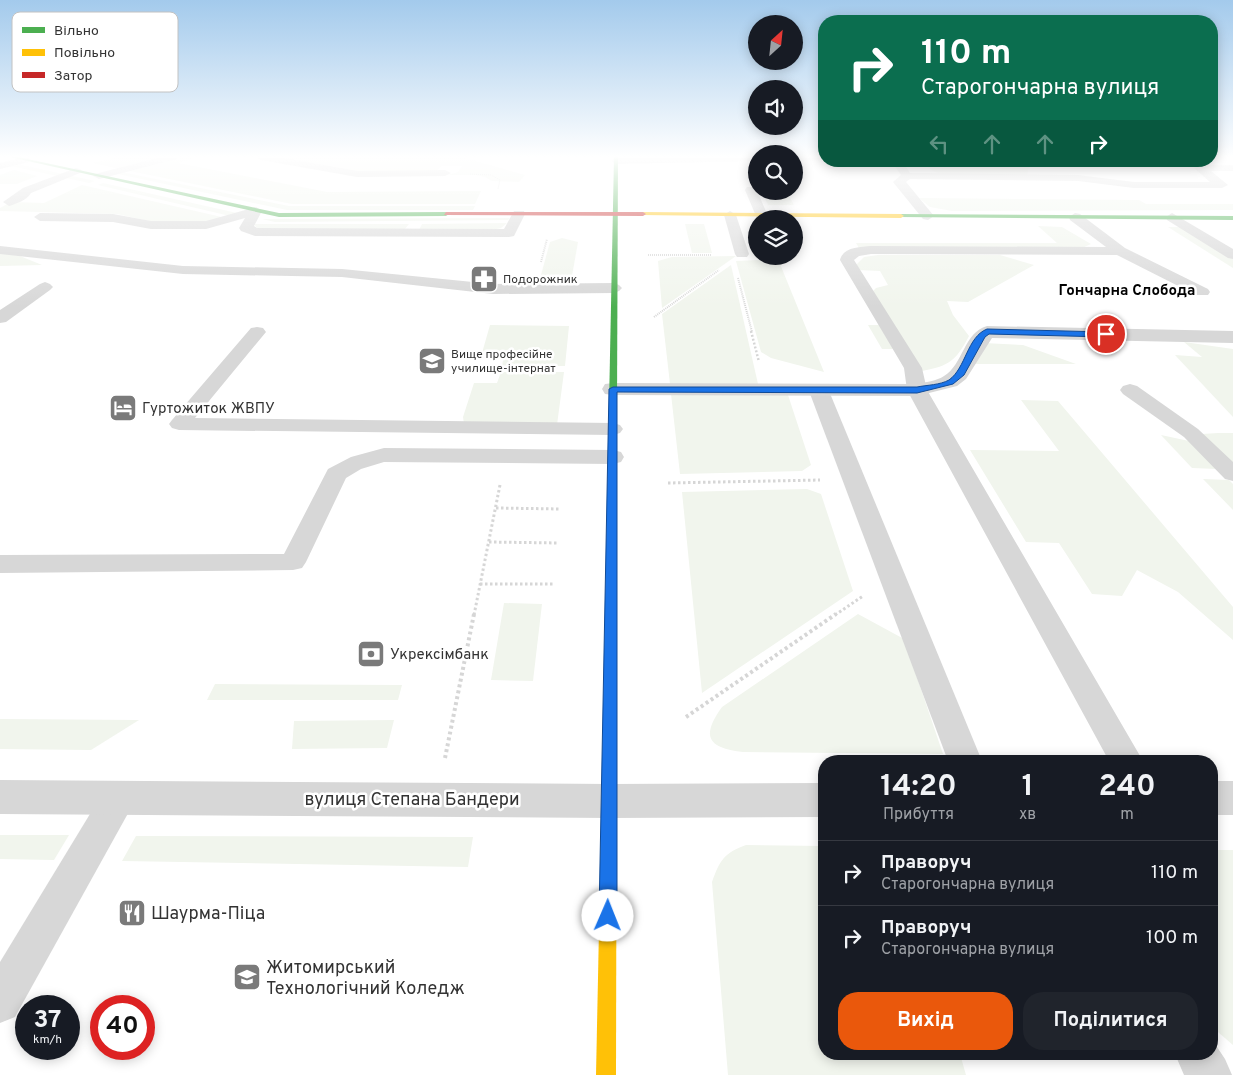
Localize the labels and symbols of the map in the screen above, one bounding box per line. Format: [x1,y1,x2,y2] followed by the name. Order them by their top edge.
[12,12,178,92] legend
[748,15,802,70] north arrow
[54,23,99,40] text: Вільно
[54,45,115,62] text: Повільно
[54,68,93,85] text: Затор
[469,264,499,294] pharmacy icon: Подорожник
[503,272,578,288] place label: Подорожник
[1059,282,1195,301] district label: Гончарна Слобода
[1085,313,1127,355] pin
[417,346,447,376] school or university icon: Вище професійне училище-інтернат
[451,347,556,377] place label: Вище професійне училище-інтернат
[108,393,138,423] hotel icon: Гуртожиток ЖВПУ
[142,400,275,419] place label: Гуртожиток ЖВПУ
[356,639,386,669] bank icon: Укрексімбанк
[390,646,489,665] place label: Укрексімбанк
[304,789,520,812] street label: вулиця Степана Бандери
[581,889,633,941] position arrow
[117,898,147,928] restaurant icon: Шаурма-Піца
[151,903,265,926] place label: Шаурма-Піца
[266,957,465,1001] place label: Житомирський Технологічний Коледж
[232,962,262,992] school or university icon: Житомирський Технологічний Коледж
[90,995,155,1060] speed limit sign: 40

